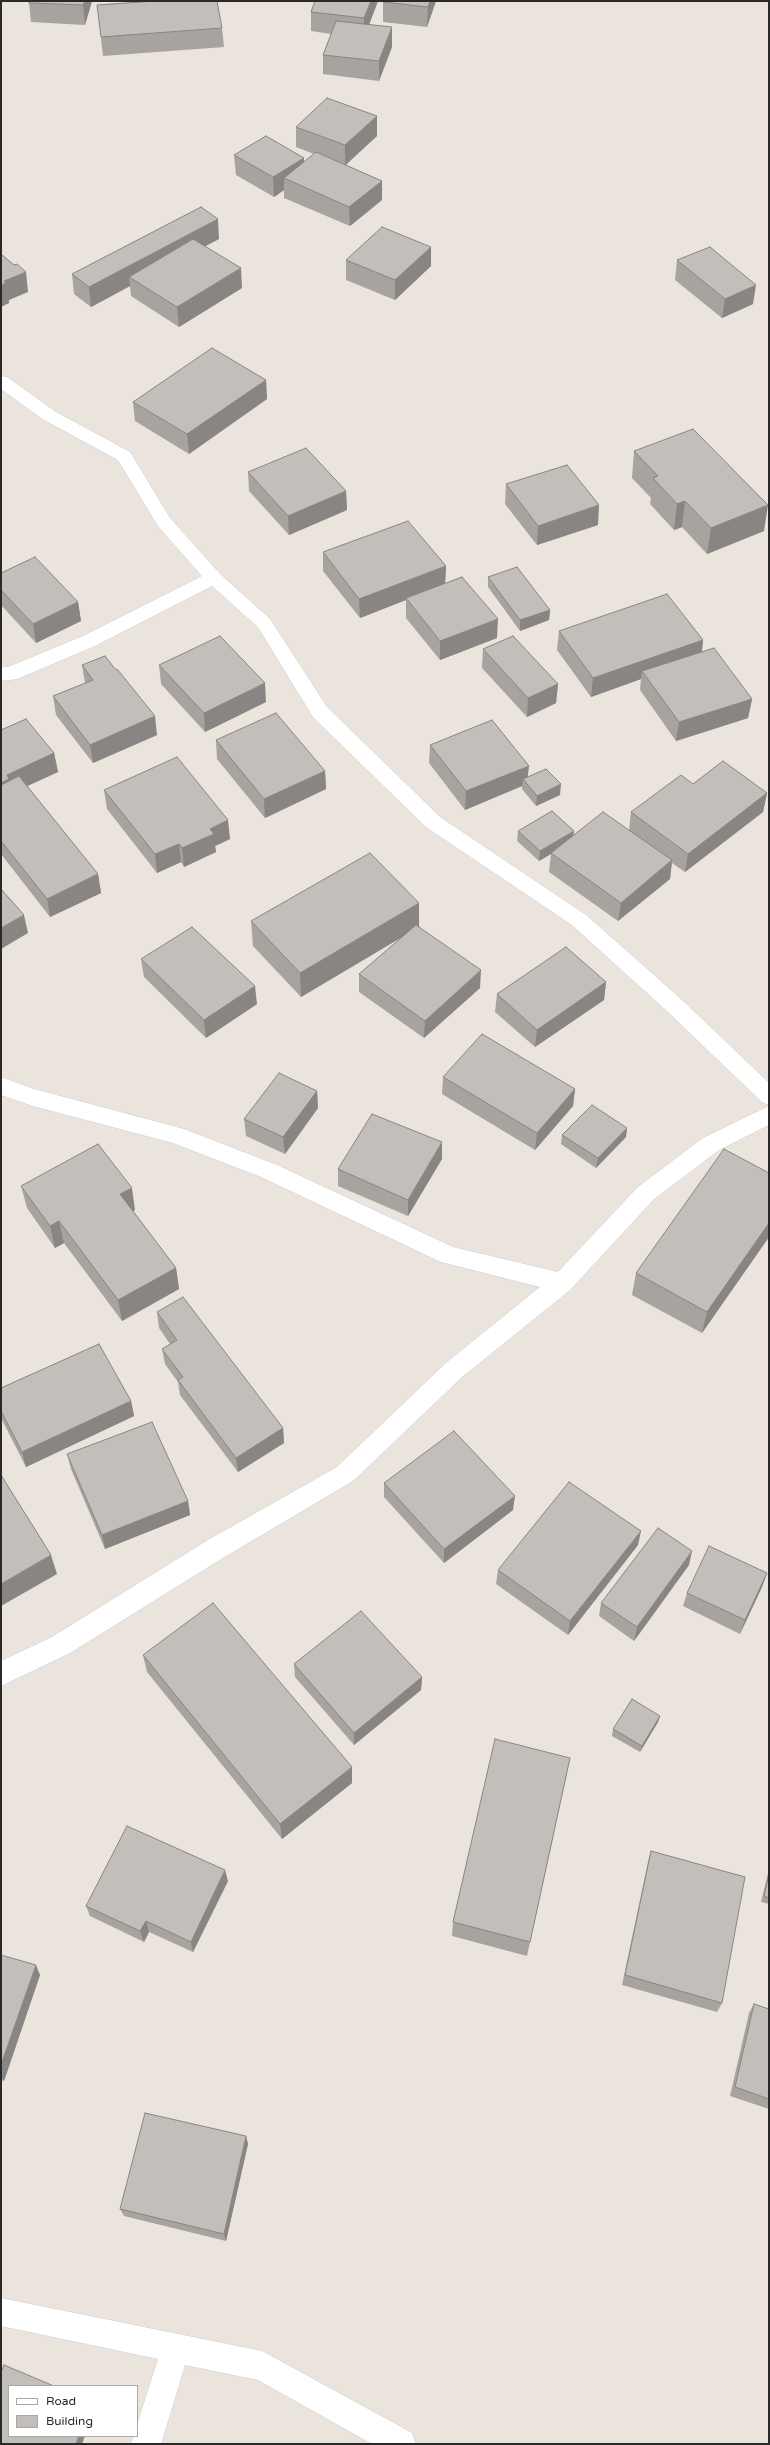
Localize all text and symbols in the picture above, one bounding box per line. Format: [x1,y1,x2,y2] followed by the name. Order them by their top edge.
[8,2385,138,2437] legend
[46,2394,76,2408] text: Road
[46,2414,93,2428] text: Building

